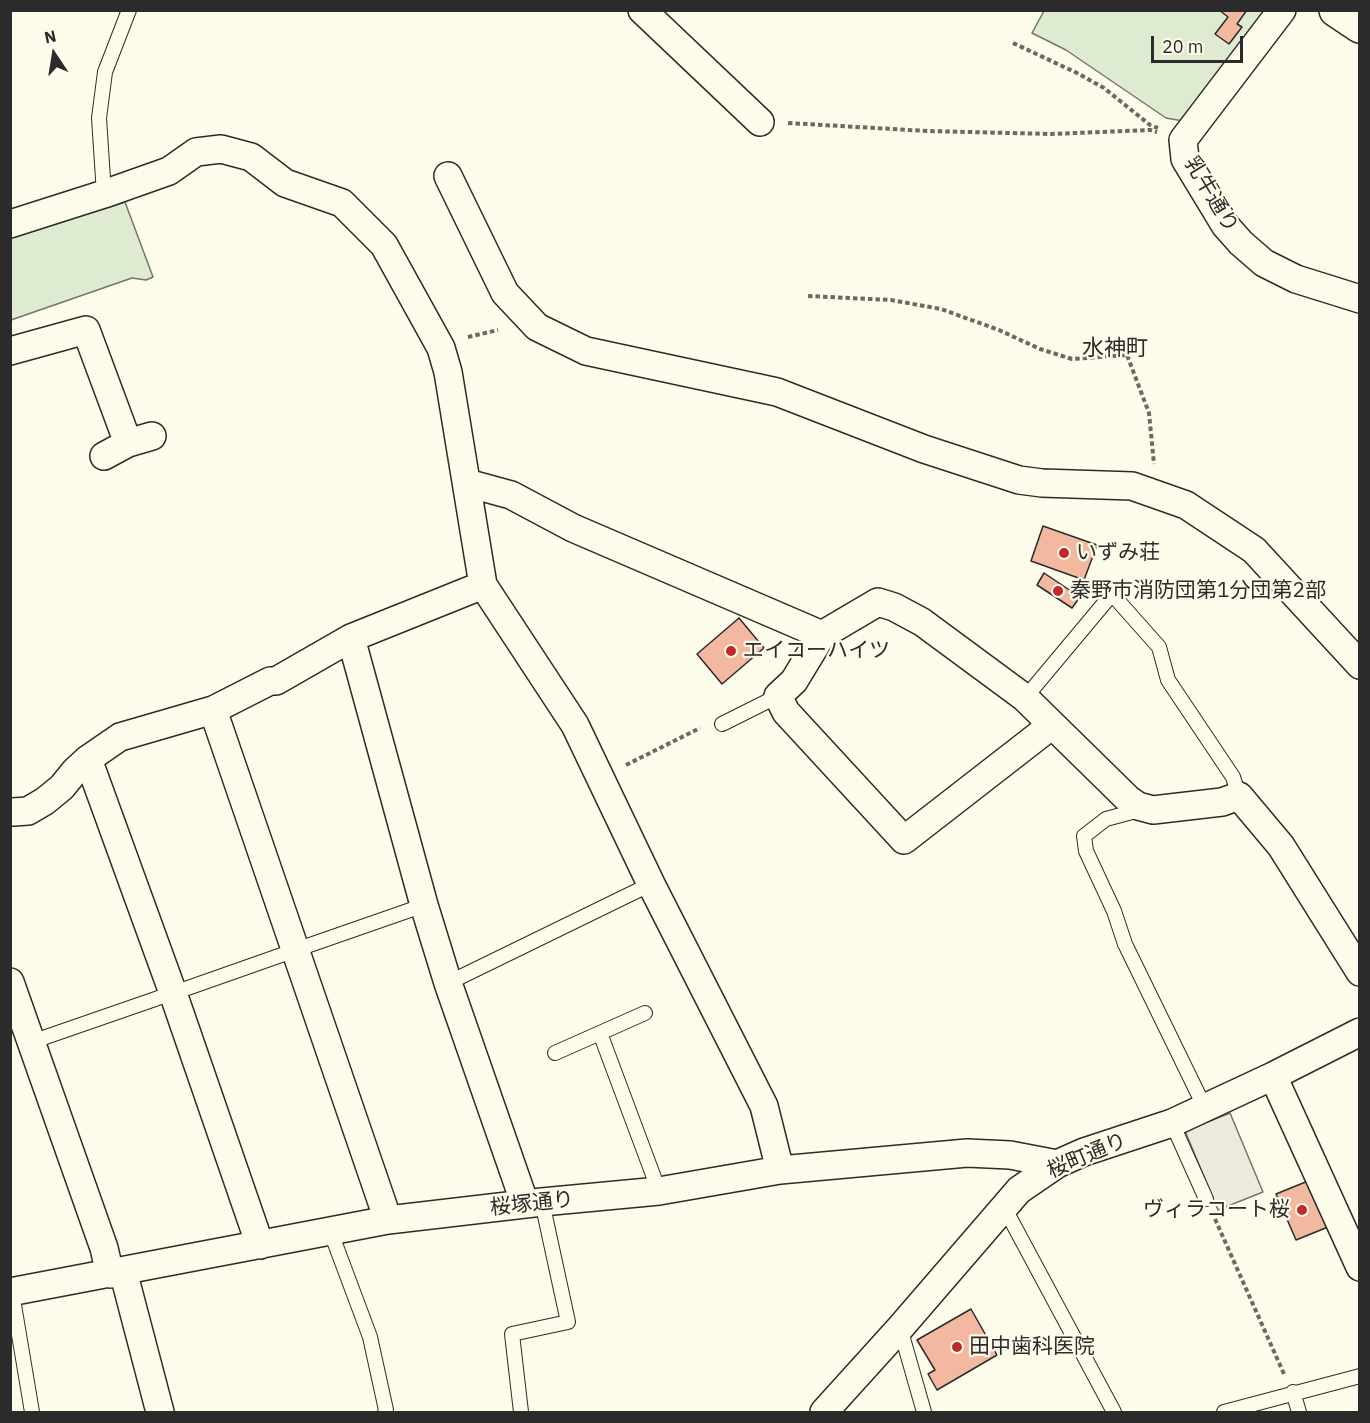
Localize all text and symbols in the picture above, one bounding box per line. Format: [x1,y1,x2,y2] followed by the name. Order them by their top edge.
[24,24,84,84] north arrow
[1154,24,1246,62] scale bar
[43,25,58,47] text: N
[1162,35,1204,58] text: 20 m
[1179,153,1243,237] street label: 乳牛通り
[1082,336,1148,362] district label: 水神町
[1076,540,1160,566] place label: いずみ荘
[1057,546,1071,560] marker: いずみ荘
[1070,578,1326,604] place label: 秦野市消防団第1分団第2部
[1051,584,1065,598] marker: 秦野市消防団第1分団第2部
[743,638,890,664] place label: エイコーハイツ
[724,644,738,658] marker: エイコーハイツ
[1043,1128,1131,1184] street label: 桜町通り
[489,1187,575,1221] street label: 桜塚通り
[1143,1197,1290,1223] place label: ヴィラコート桜
[1295,1203,1309,1217] marker: ヴィラコート桜
[969,1334,1095,1360] place label: 田中歯科医院
[950,1340,964,1354] marker: 田中歯科医院

